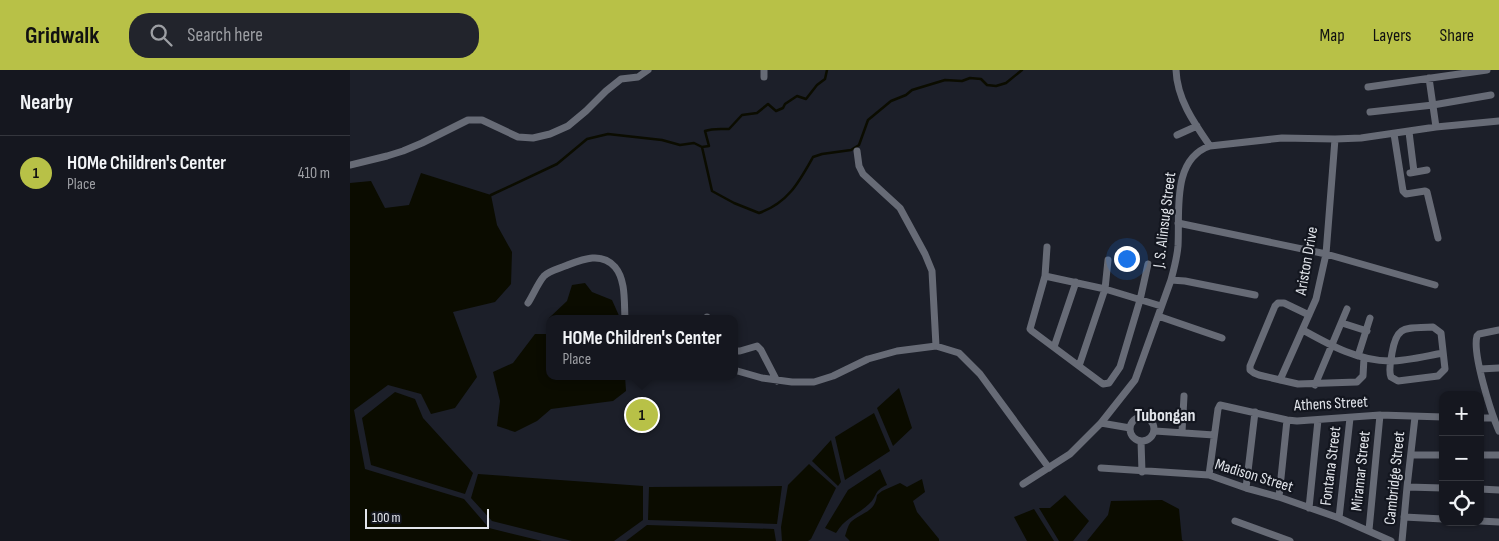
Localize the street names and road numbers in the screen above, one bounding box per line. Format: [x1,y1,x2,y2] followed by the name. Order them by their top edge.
[1150,171,1180,270] street label: J. S. Alinsug Street
[1291,225,1322,298] street label: Ariston Drive
[1293,393,1369,415] street label: Athens Street
[1317,425,1345,507] street label: Fontana Street
[1347,430,1375,512] street label: Miramar Street
[1381,430,1409,526] street label: Cambridge Street
[1213,455,1296,497] street label: Madison Street

